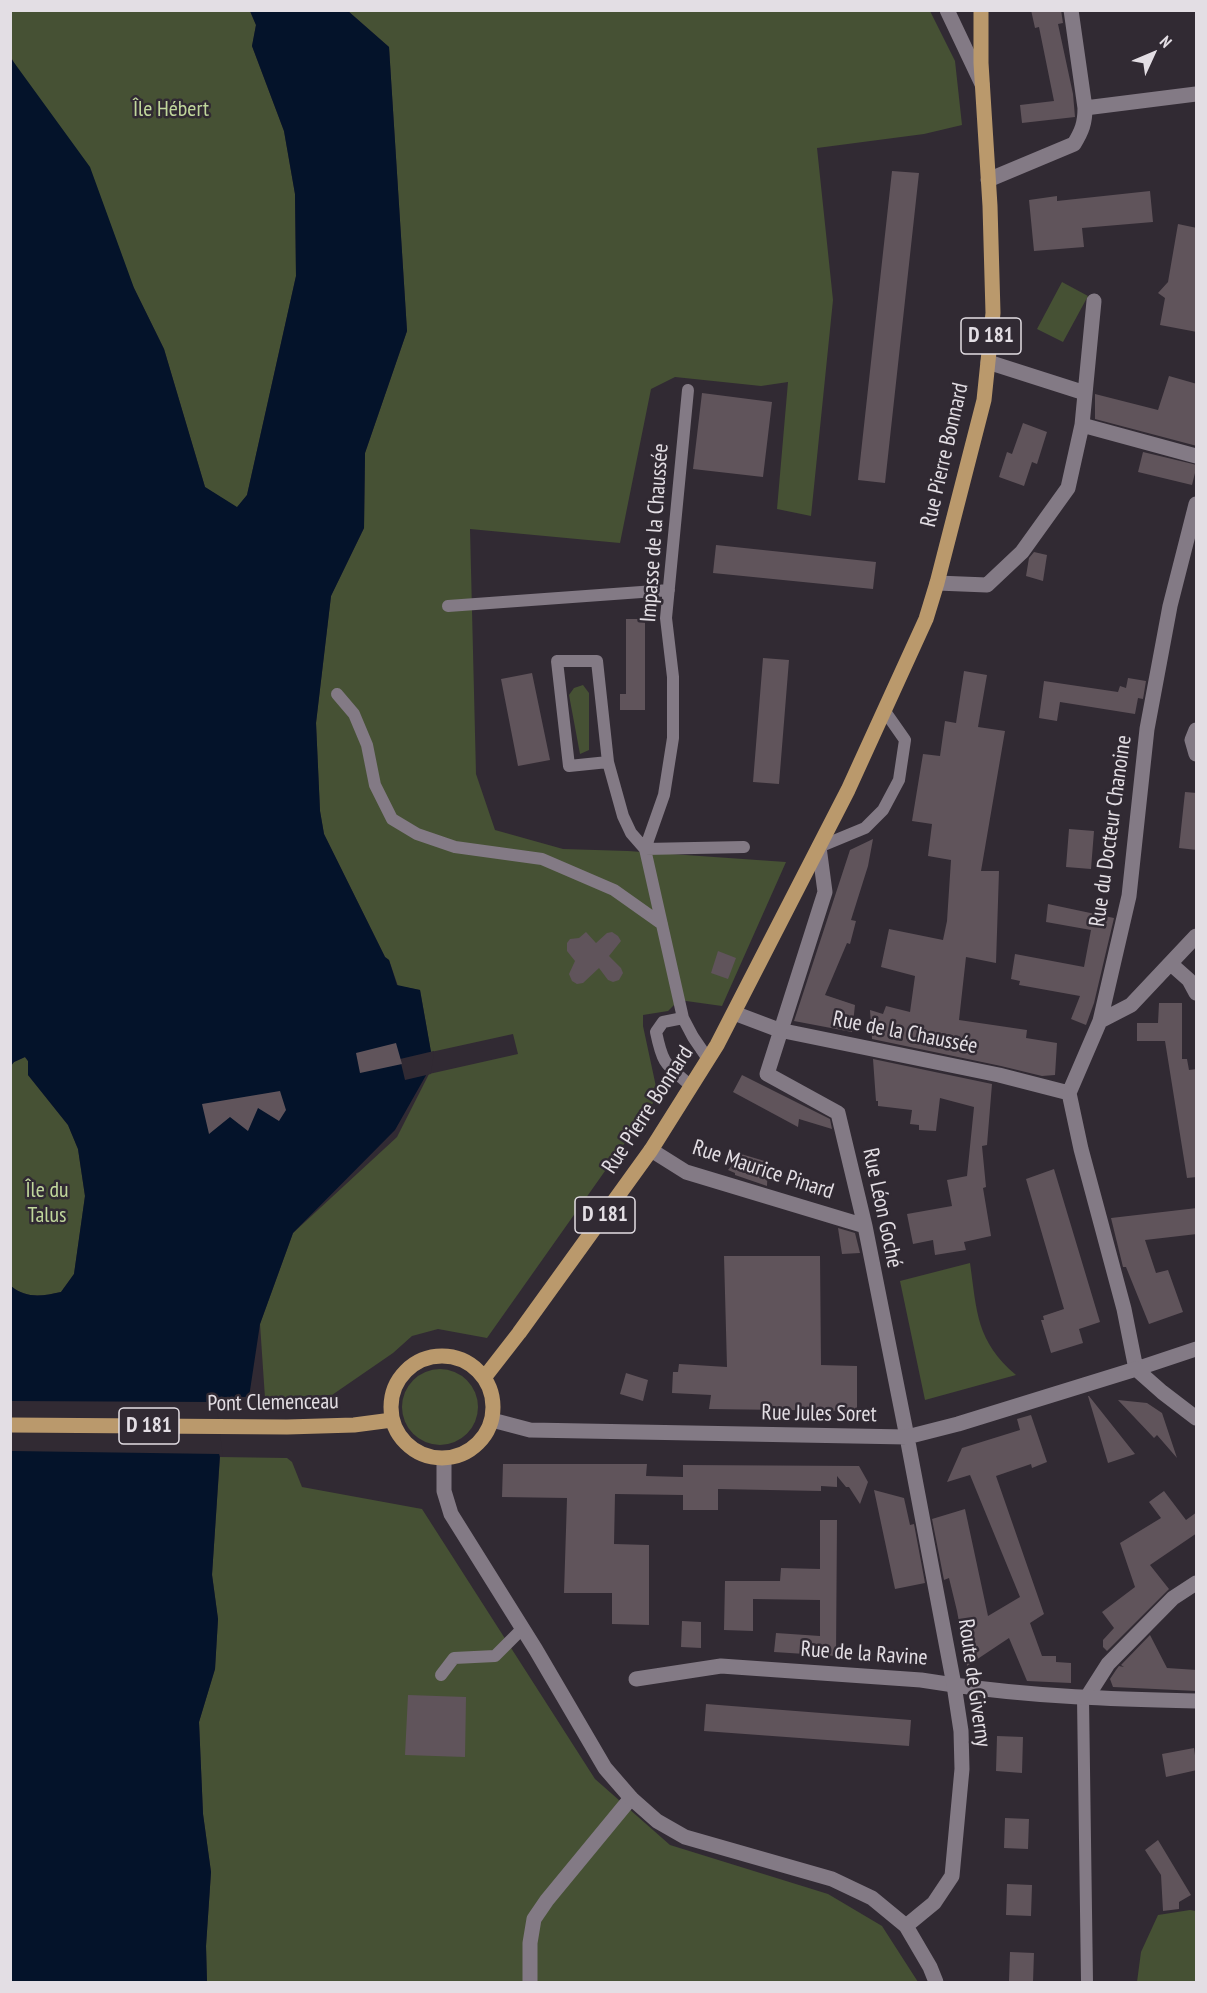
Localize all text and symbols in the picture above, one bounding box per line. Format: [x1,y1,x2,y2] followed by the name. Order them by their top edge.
[1123,24,1183,84] north arrow
[1156,31,1176,52] text: N
[133,97,209,123] park label: Île Hébert
[961,318,1021,354] road number: D 181
[916,380,974,530] street label: Rue Pierre Bonnard
[636,443,674,623] street label: Impasse de la Chaussée
[1085,734,1137,928] street label: Rue du Docteur Chanoine
[830,1006,980,1060] street label: Rue de la Chaussée
[597,1041,699,1179] street label: Rue Pierre Bonnard
[689,1135,837,1205] street label: Rue Maurice Pinard
[856,1146,908,1270] street label: Rue Léon Goché
[25,1178,69,1230] park label: Île du Talus
[575,1197,635,1233] road number: D 181
[207,1389,339,1417] street label: Pont Clemenceau
[761,1400,877,1428] street label: Rue Jules Soret
[119,1408,179,1444] road number: D 181
[952,1617,996,1749] street label: Route de Giverny
[800,1636,928,1672] street label: Rue de la Ravine

